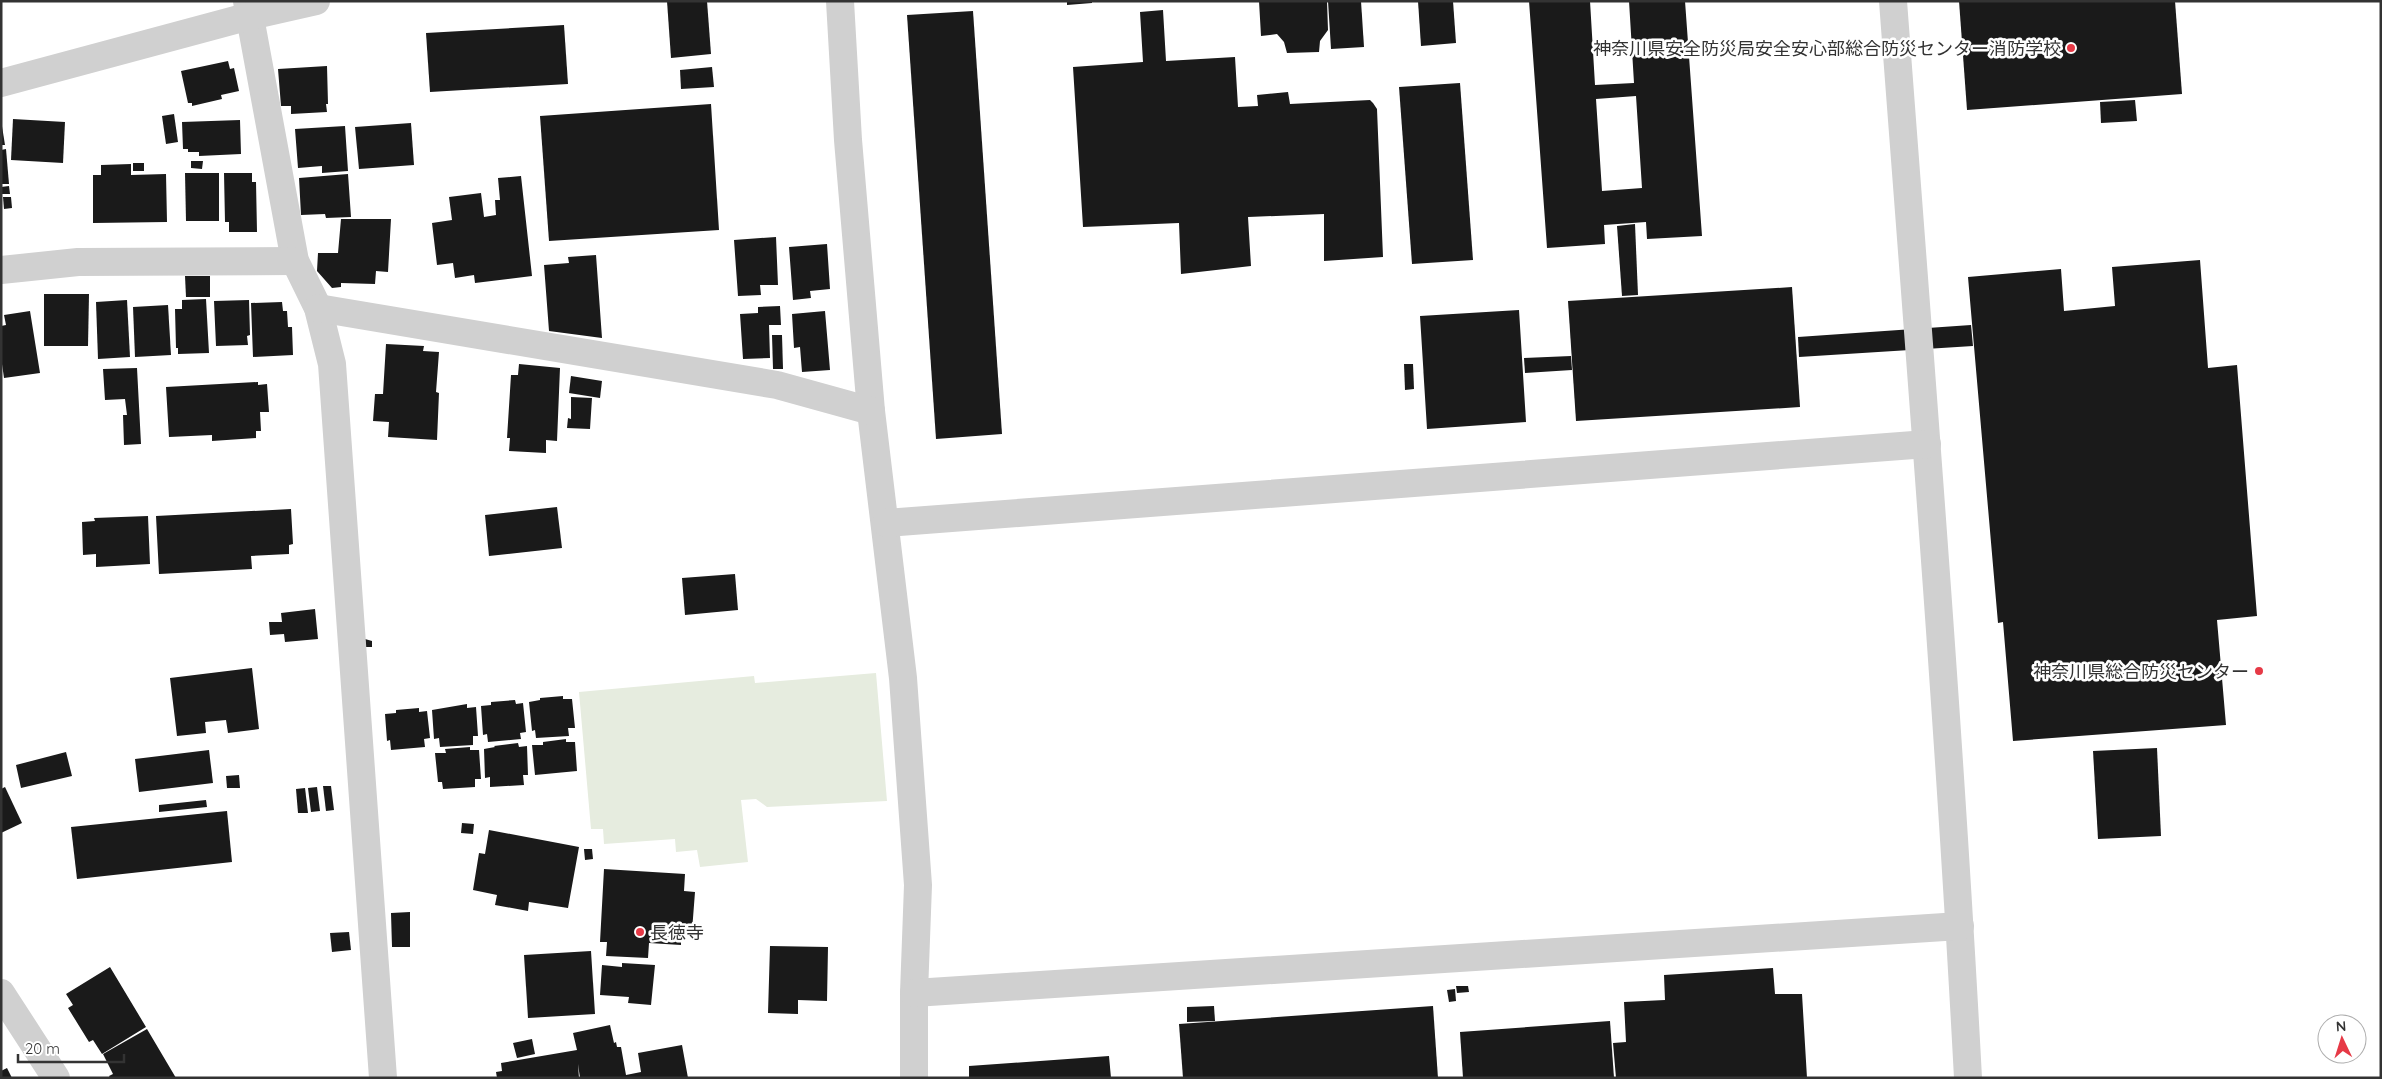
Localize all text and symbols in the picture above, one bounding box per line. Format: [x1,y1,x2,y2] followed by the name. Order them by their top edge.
[1593,37,2061,60] place label: 神奈川県安全防災局安全安心部総合防災センター消防学校
[2065,42,2077,54] marker: 神奈川県安全防災局安全安心部総合防災センター消防学校
[2033,660,2249,683] place label: 神奈川県総合防災センター
[2253,665,2265,677] marker: 神奈川県総合防災センター
[650,921,704,944] place label: 長徳寺
[634,926,646,938] marker: 長徳寺
[2317,1014,2367,1064] north arrow
[2335,1017,2347,1035] text: N
[18,1032,124,1064] scale bar
[25,1039,60,1058] text: 20 m

